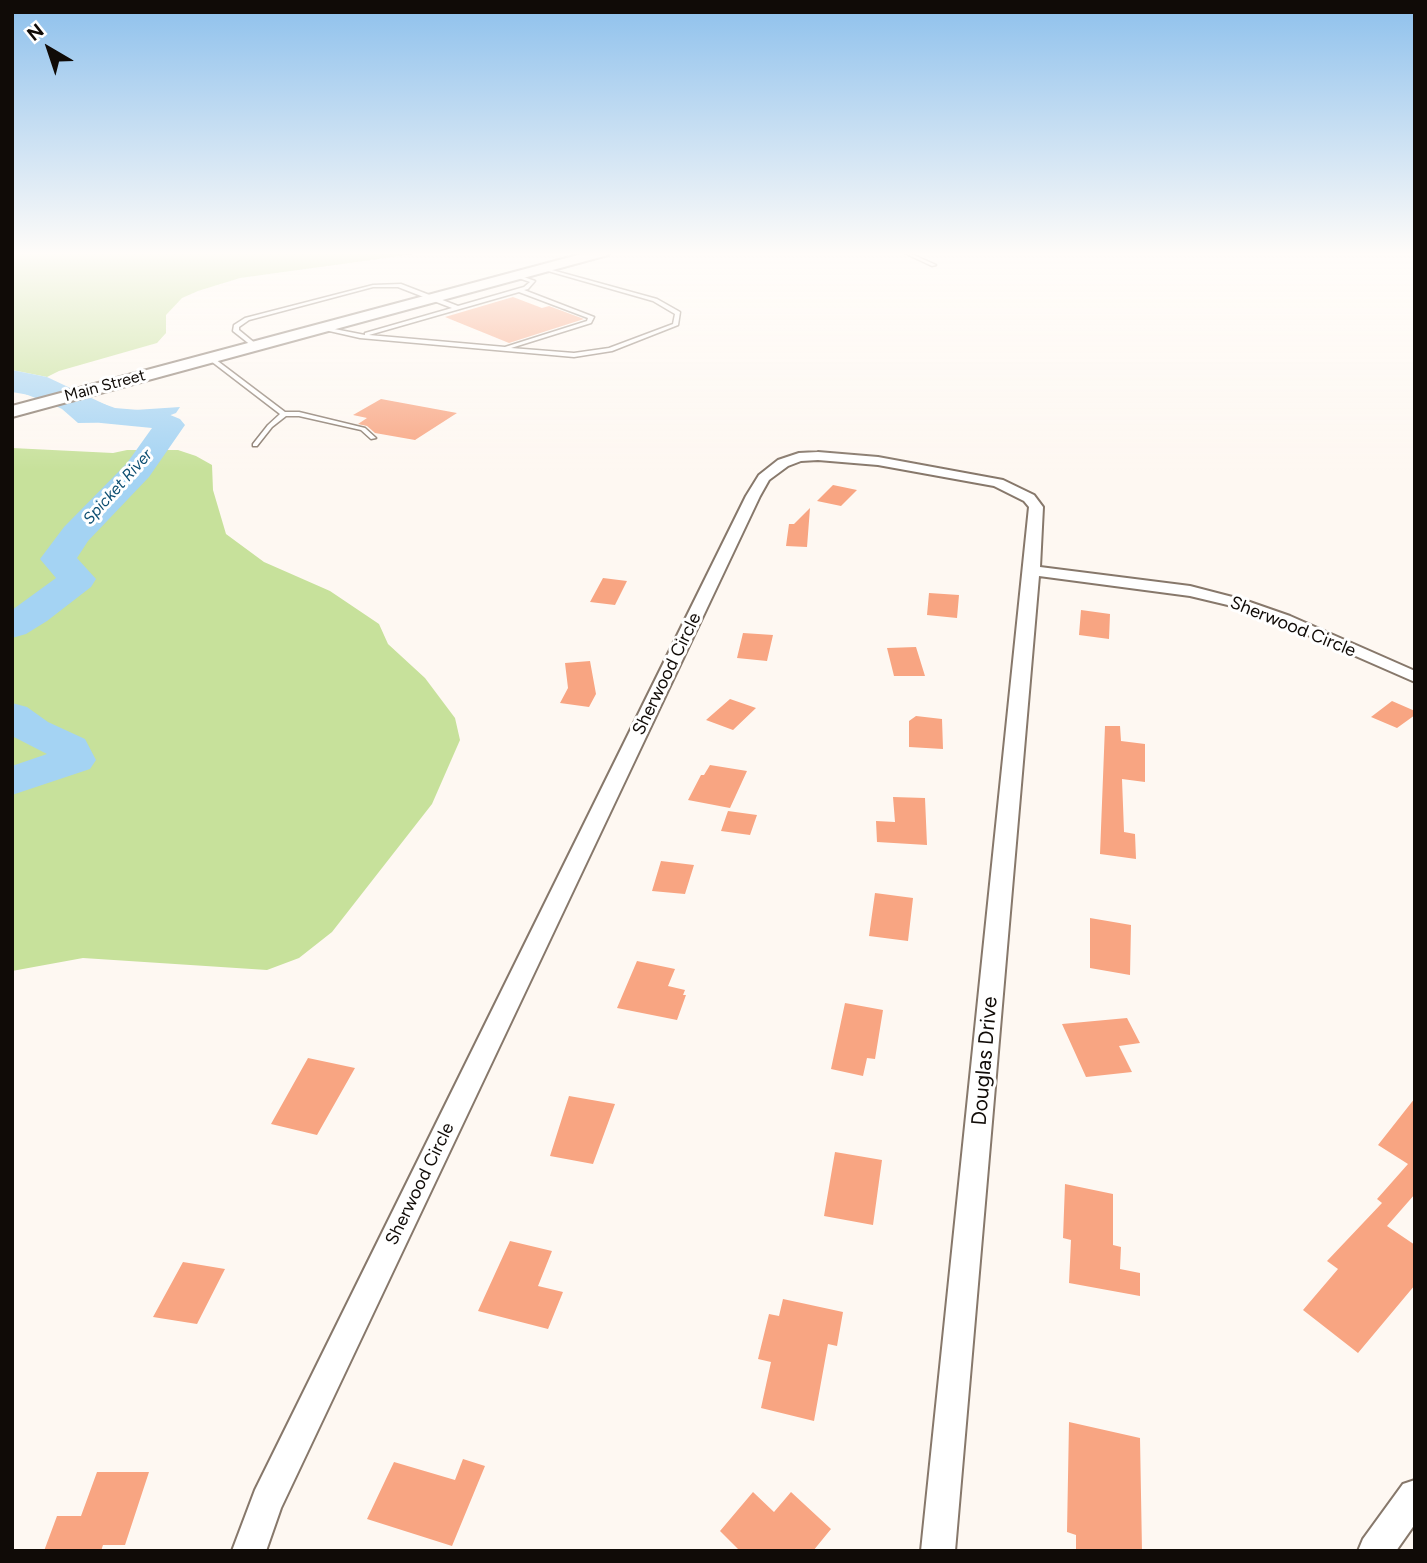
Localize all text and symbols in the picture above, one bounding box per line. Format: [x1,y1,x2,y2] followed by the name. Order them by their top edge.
[14,14,84,84] north arrow
[23,19,48,46] text: N
[62,366,148,406] street label: Main Street
[79,446,157,528] water label: Spicket River
[1227,592,1359,662] street label: Sherwood Circle
[628,609,706,739] street label: Sherwood Circle
[967,995,1003,1127] street label: Douglas Drive
[381,1119,459,1249] street label: Sherwood Circle

